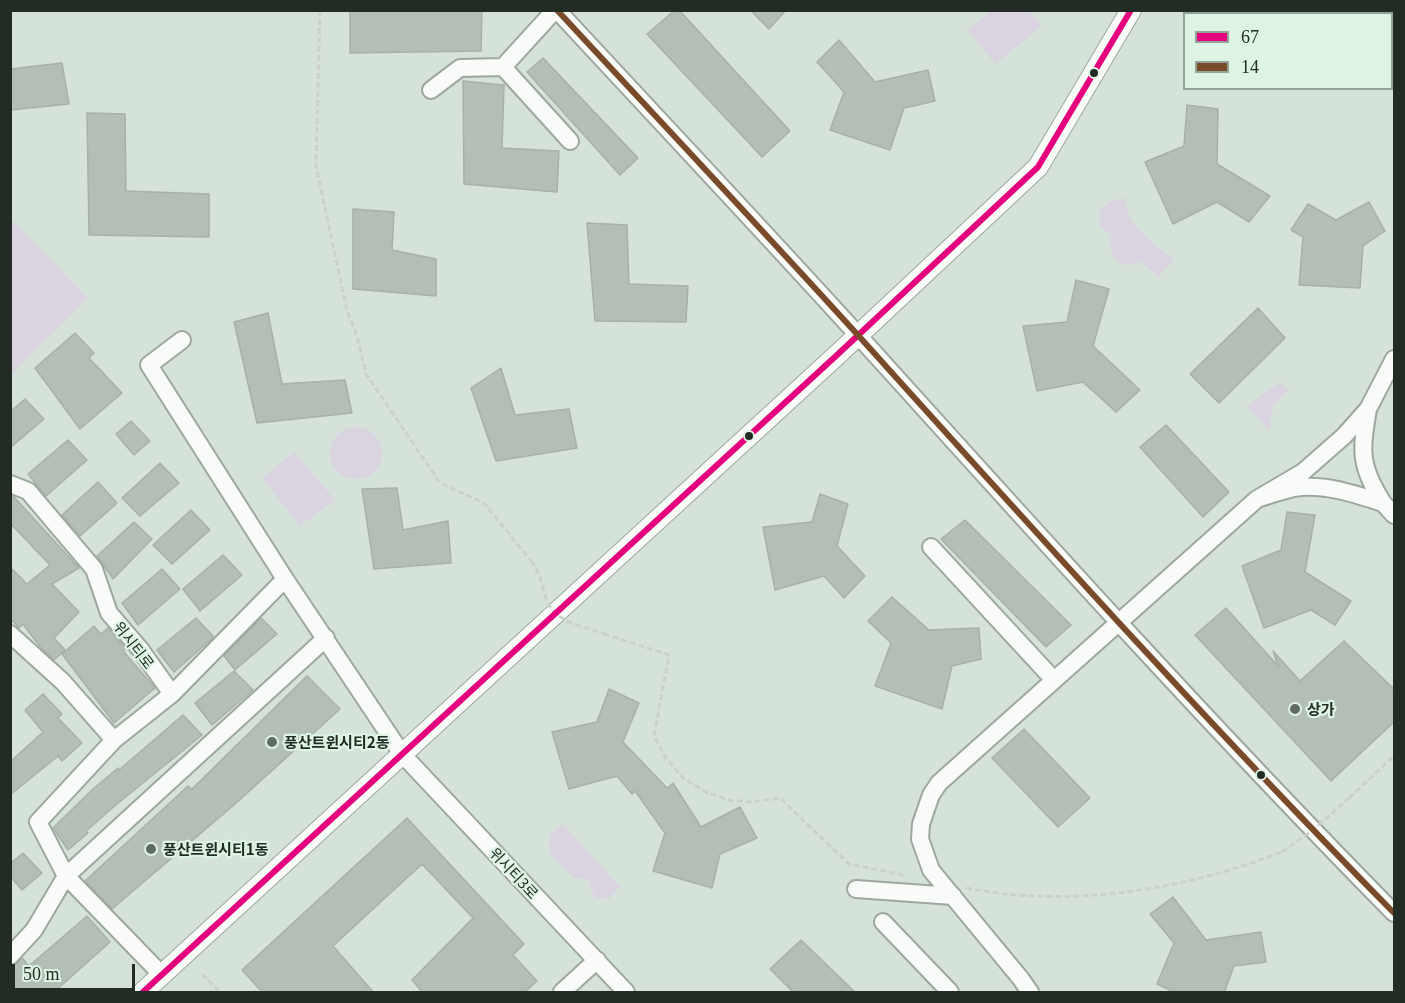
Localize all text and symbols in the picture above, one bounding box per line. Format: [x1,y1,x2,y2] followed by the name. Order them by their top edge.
[1183,12,1393,90] legend
[1241,27,1259,47] text: 67
[1241,57,1259,77] text: 14
[1088,67,1100,79] unlabelled marker
[743,430,755,442] unlabelled marker
[110,618,158,672] street label: 위시티로
[1307,700,1335,718] place label: 상가
[1288,702,1302,716] marker: 상가
[284,733,389,751] place label: 풍산트윈시티2동
[265,735,279,749] marker: 풍산트윈시티2동
[1255,769,1267,781] unlabelled marker
[163,840,268,858] place label: 풍산트윈시티1동
[144,842,158,856] marker: 풍산트윈시티1동
[486,844,542,902] street label: 위시티3로
[15,952,138,990] scale bar
[23,964,60,984] text: 50 m

